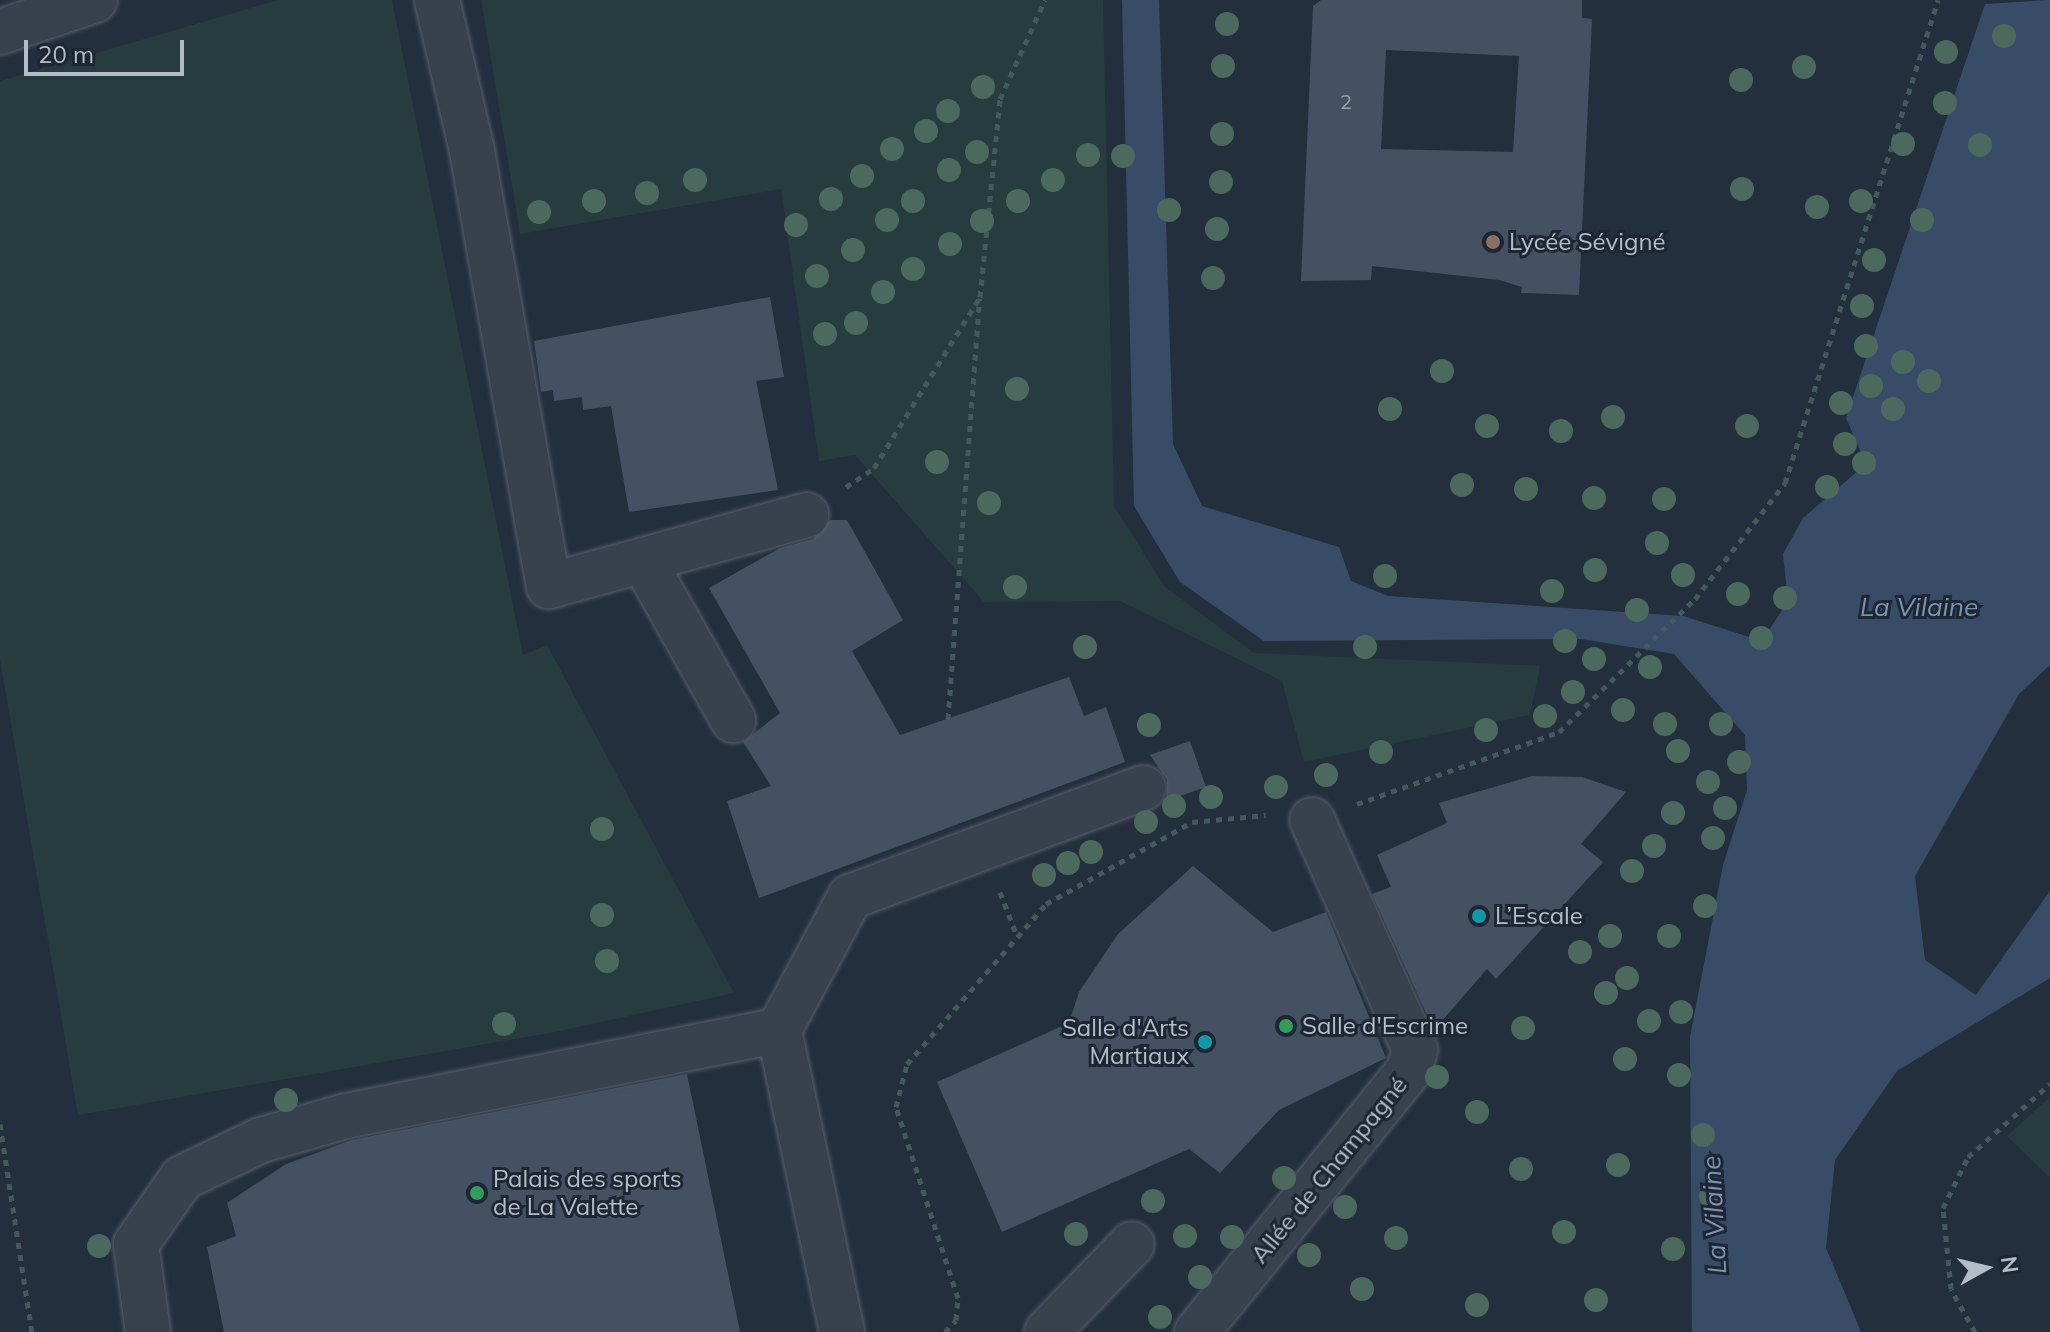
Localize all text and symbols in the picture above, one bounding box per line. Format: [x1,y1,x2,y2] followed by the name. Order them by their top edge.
[28,24,188,74] scale bar
[38,39,94,69] text: 20 m
[1340,89,1352,113] house number: 2
[1509,228,1666,256] place label: Lycée Sévigné
[1484,233,1502,251] marker: Lycée Sévigné
[1860,591,1978,623] water label: La Vilaine
[1495,902,1583,930] place label: L’Escale
[1470,907,1488,925] marker: L’Escale
[1302,1012,1468,1040] place label: Salle d'Escrime
[1062,1014,1189,1070] place label: Salle d'Arts Martiaux
[1277,1017,1295,1035] marker: Salle d'Escrime
[1196,1033,1214,1051] marker: Salle d'Arts Martiaux
[1245,1071,1413,1269] street label: Allée de Champagné
[1695,1155,1733,1275] water label: La Vilaine
[493,1165,682,1221] place label: Palais des sports de La Valette
[468,1184,486,1202] marker: Palais des sports de La Valette
[1946,1228,2026,1308] north arrow
[1995,1254,2025,1275] text: N

